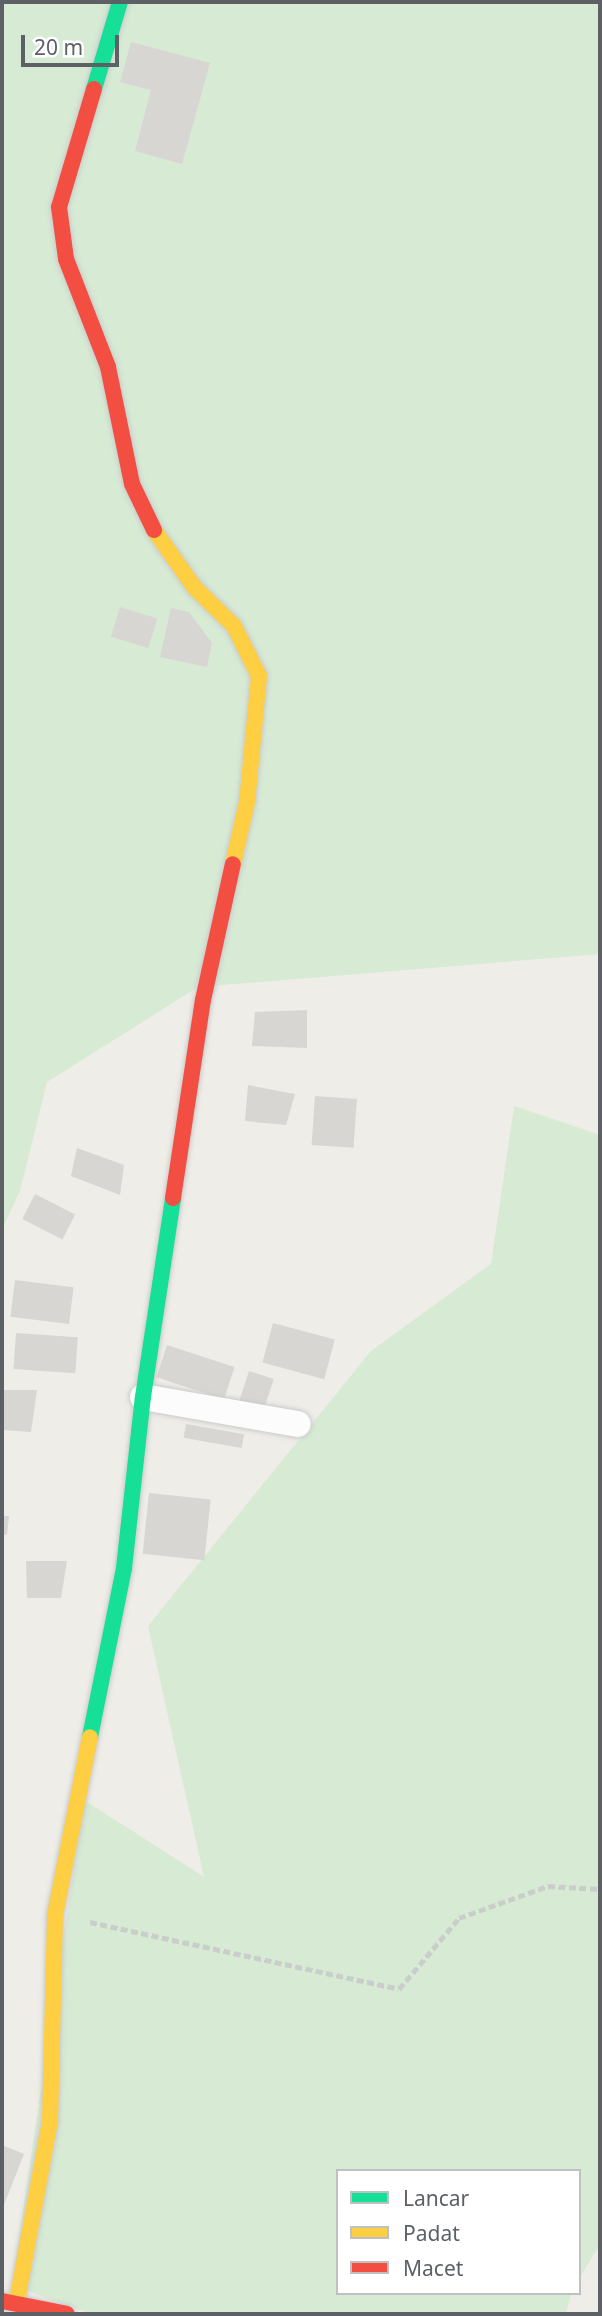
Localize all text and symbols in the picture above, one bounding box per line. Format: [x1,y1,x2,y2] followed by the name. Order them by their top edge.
[24,21,122,65] scale bar
[34,33,83,61] text: 20 m
[336,2169,581,2295] legend
[403,2184,469,2212] text: Lancar
[403,2219,460,2247] text: Padat
[403,2254,463,2282] text: Macet

